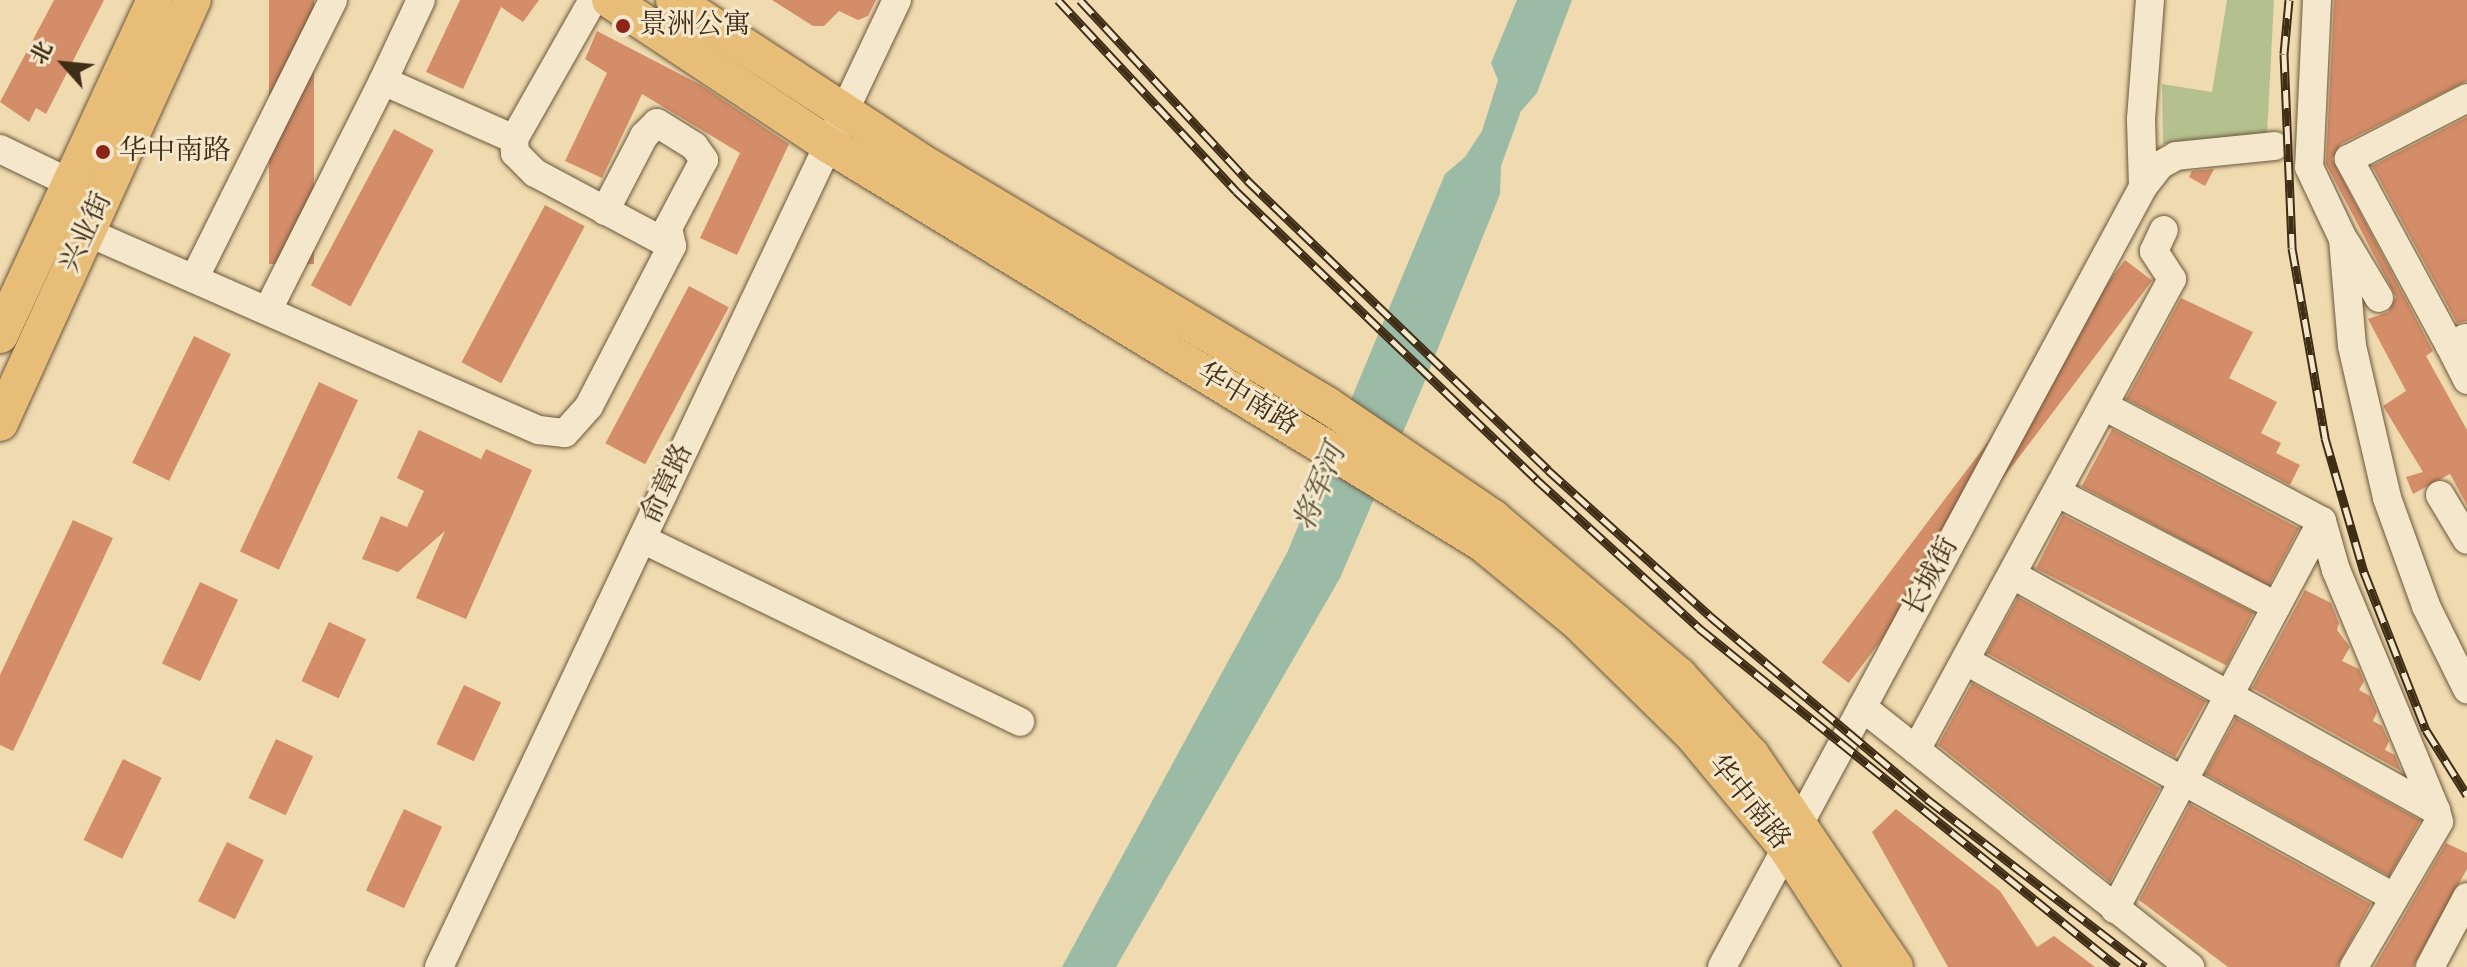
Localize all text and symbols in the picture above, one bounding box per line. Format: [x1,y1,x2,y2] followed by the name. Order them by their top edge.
[639,9,751,43] place label: 景洲公寓
[614,17,632,35] marker: 景洲公寓
[24,24,104,104] north arrow
[28,38,57,68] text: 北
[119,135,231,169] place label: 华中南路
[94,143,112,161] marker: 华中南路
[54,188,120,278] street label: 兴业街
[1190,357,1304,443] street label: 华中南路
[635,439,701,529] street label: 俞章路
[1287,440,1355,536] water label: 将军河
[1897,532,1967,622] street label: 长城街
[1700,749,1796,857] street label: 华中南路

